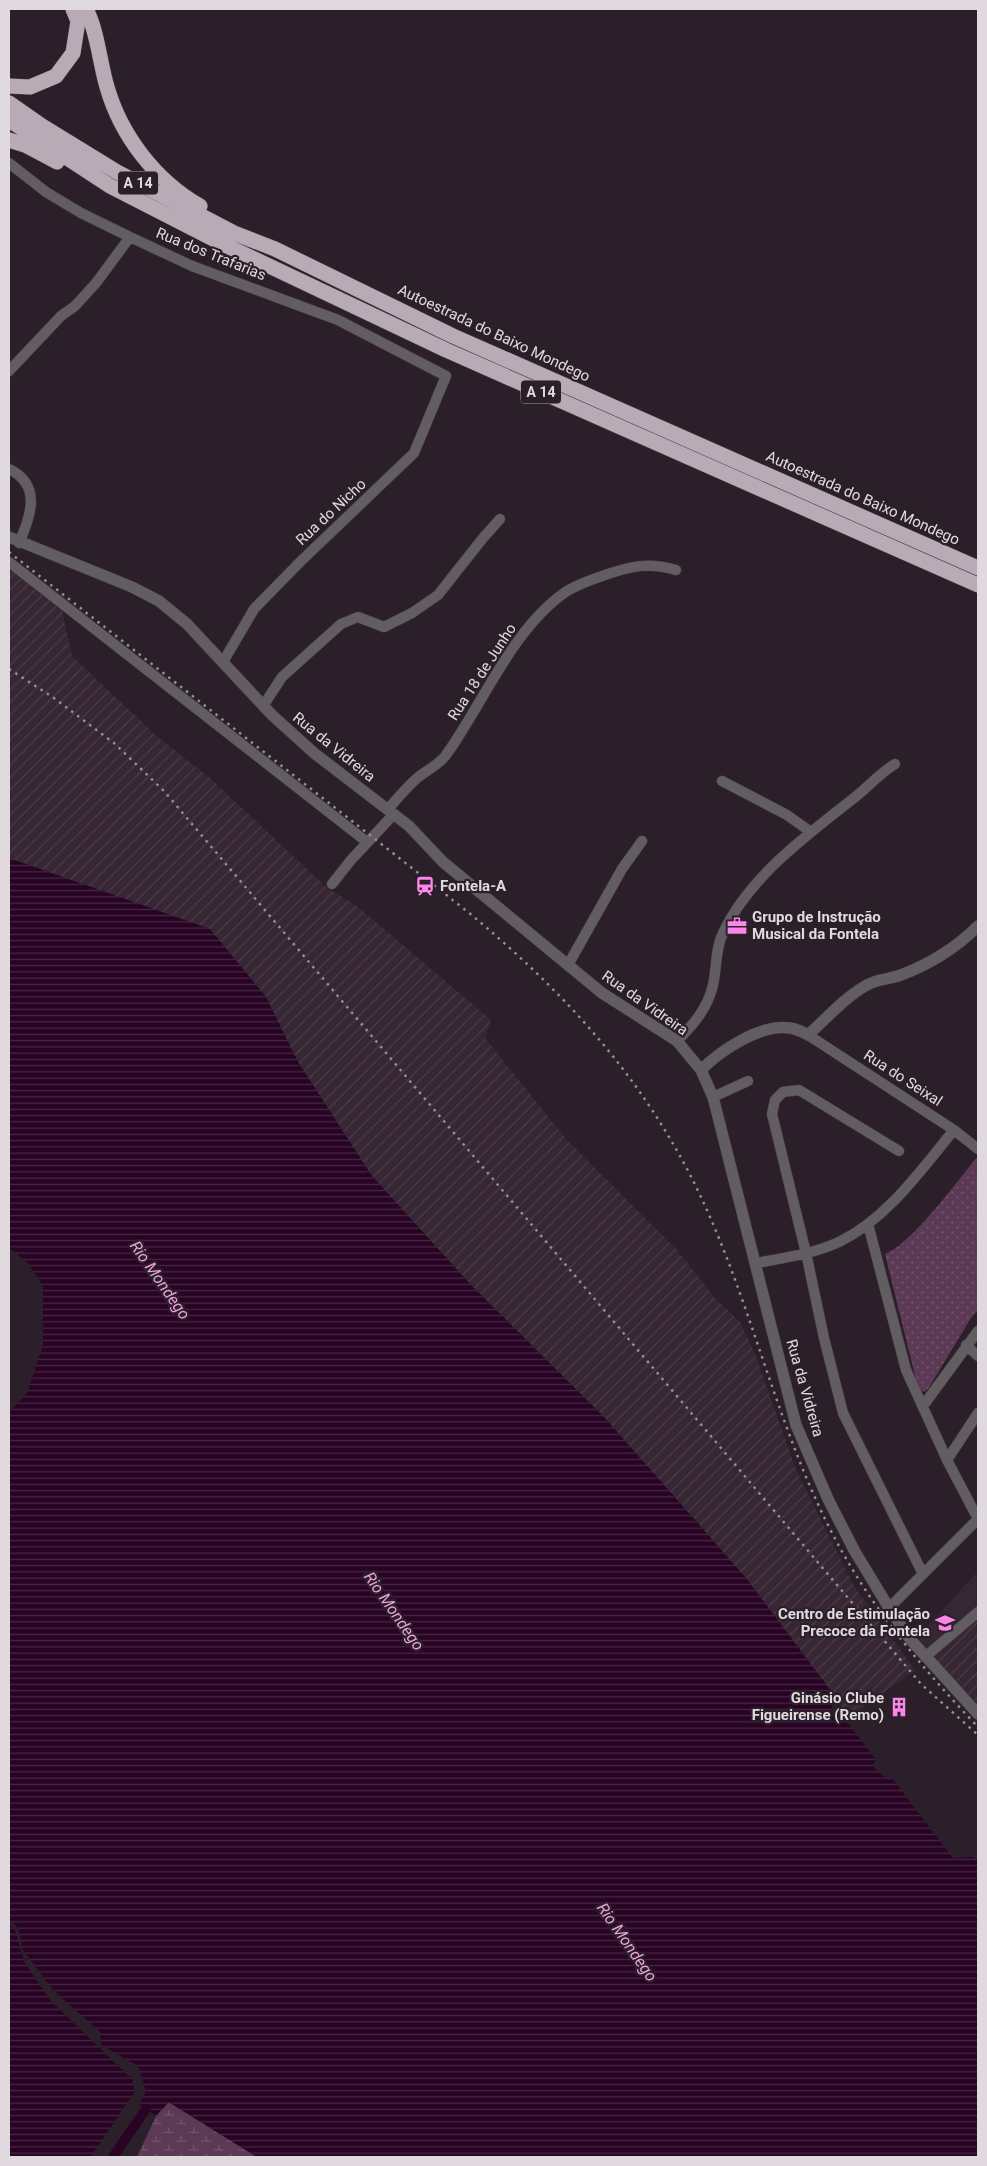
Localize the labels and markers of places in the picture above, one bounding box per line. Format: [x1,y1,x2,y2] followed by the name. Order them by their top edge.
[414,875,436,897] station icon: Fontela-A
[440,877,507,895] place label: Fontela-A
[752,908,881,943] place label: Grupo de Instrução Musical da Fontela
[726,915,748,937] office icon: Grupo de Instrução Musical da Fontela
[778,1605,930,1640] place label: Centro de Estimulação Precoce da Fontela
[934,1612,956,1634] school or university icon: Centro de Estimulação Precoce da Fontela
[752,1689,884,1724] place label: Ginásio Clube Figueirense (Remo)
[888,1696,910,1718] building icon: Ginásio Clube Figueirense (Remo)

